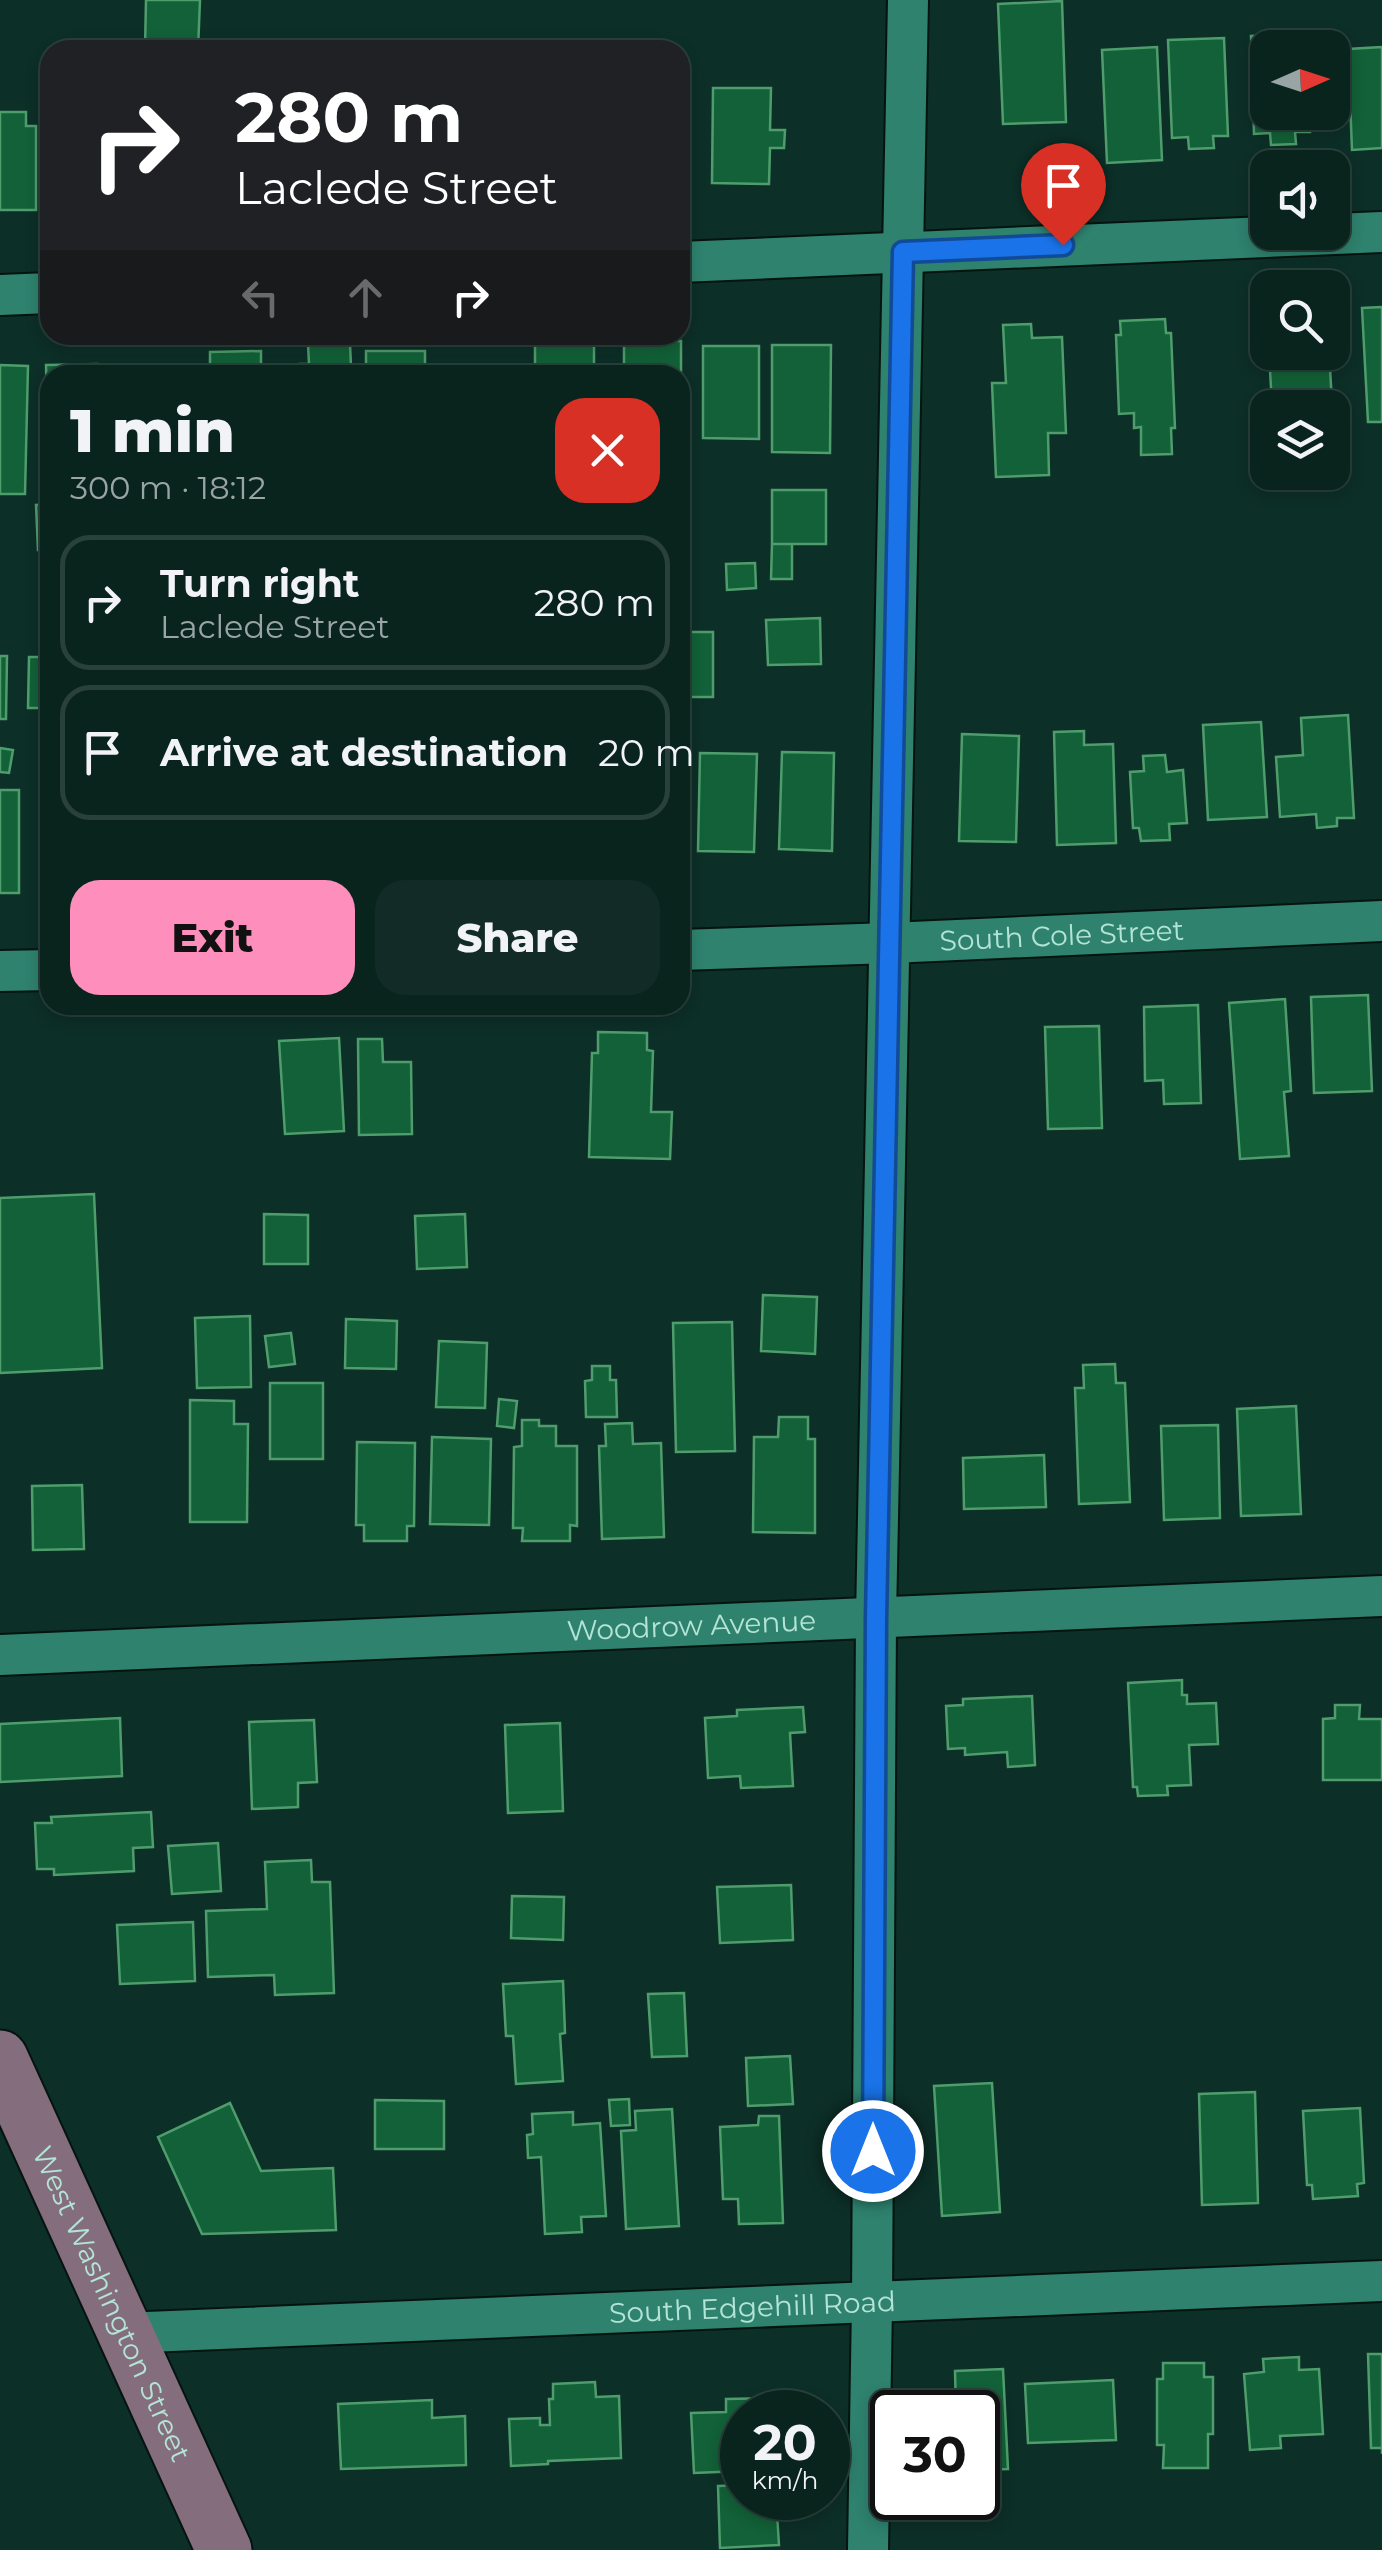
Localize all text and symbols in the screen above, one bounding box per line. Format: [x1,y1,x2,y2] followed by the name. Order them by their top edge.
[1250,30,1350,130] north arrow
[1250,30,1350,490] map controls
[235,74,463,160] text: 280 m
[70,80,200,210] icon: right
[1021,143,1106,246] pin
[1250,150,1350,250] button: sound
[1036,158,1091,213] icon: arrive
[235,160,558,215] text: Laclede Street
[233,270,288,325] icon: left
[338,270,393,325] icon: ahead
[443,270,498,325] icon: right
[1250,270,1350,370] button: search
[1250,390,1350,490] button: layers
[70,394,235,467] text: 1 min
[555,398,660,503] button: close
[70,468,266,507] text: 300 m · 18:12
[160,560,359,607] text: Turn right
[75,575,130,630] icon: right
[534,579,655,626] text: 280 m
[160,607,390,646] text: Laclede Street
[75,725,130,780] icon: arrive
[160,729,568,776] text: Arrive at destination
[598,729,695,776] text: 20 m
[70,880,355,995] button: Exit
[375,880,660,995] button: Share
[939,913,1185,958] street label: South Cole Street
[566,1603,817,1648] street label: Woodrow Avenue
[821,2099,925,2203] position arrow
[25,2141,198,2467] street label: West Washington Street
[608,2284,897,2330] street label: South Edgehill Road
[870,2390,1000,2520] speed limit sign: 30
[753,2412,817,2473] text: 20
[752,2465,818,2495] text: km/h

